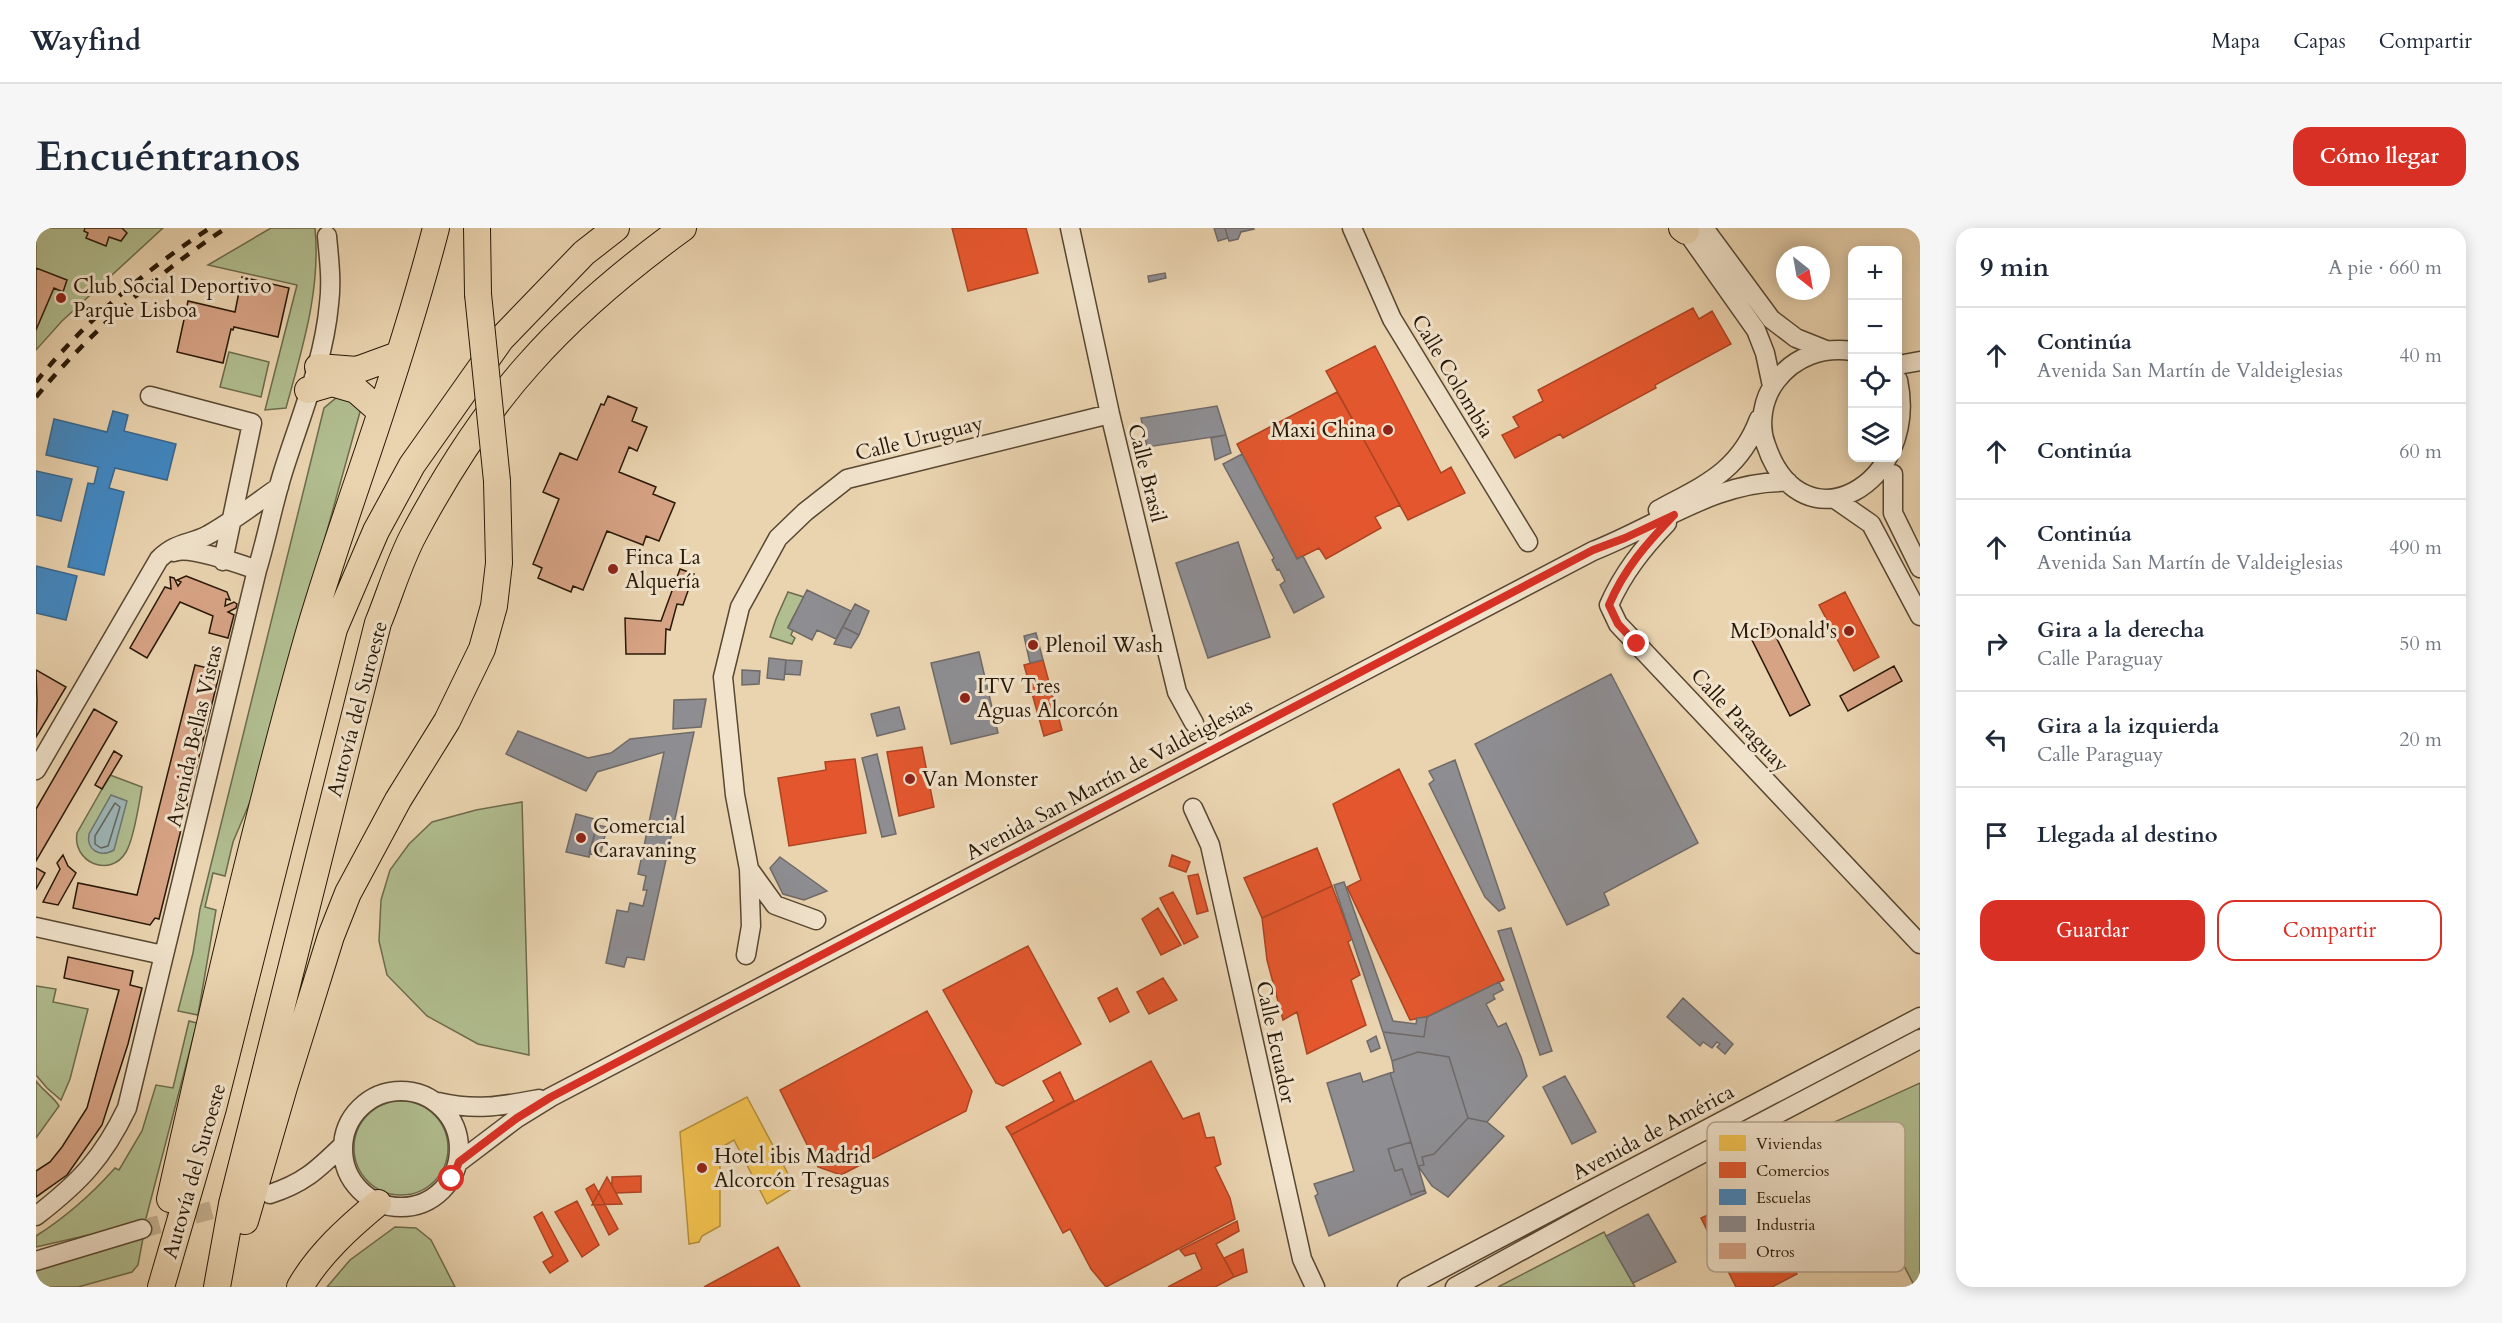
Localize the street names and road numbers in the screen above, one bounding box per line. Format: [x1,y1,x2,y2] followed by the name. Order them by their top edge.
[1404,309,1501,443] street label: Calle Colombia
[852,409,986,468] street label: Calle Uruguay
[1120,421,1173,525] street label: Calle Brasil
[320,618,395,800] street label: Autovía del Suroeste
[159,642,230,830] street label: Avenida Bellas Vistas
[1684,662,1795,779] street label: Calle Paraguay
[961,691,1258,868] street label: Avenida San Martín de Valdeiglesias
[1248,978,1303,1106] street label: Calle Ecuador
[1567,1077,1739,1187] street label: Avenida de América
[156,1080,233,1262] street label: Autovía del Suroeste

